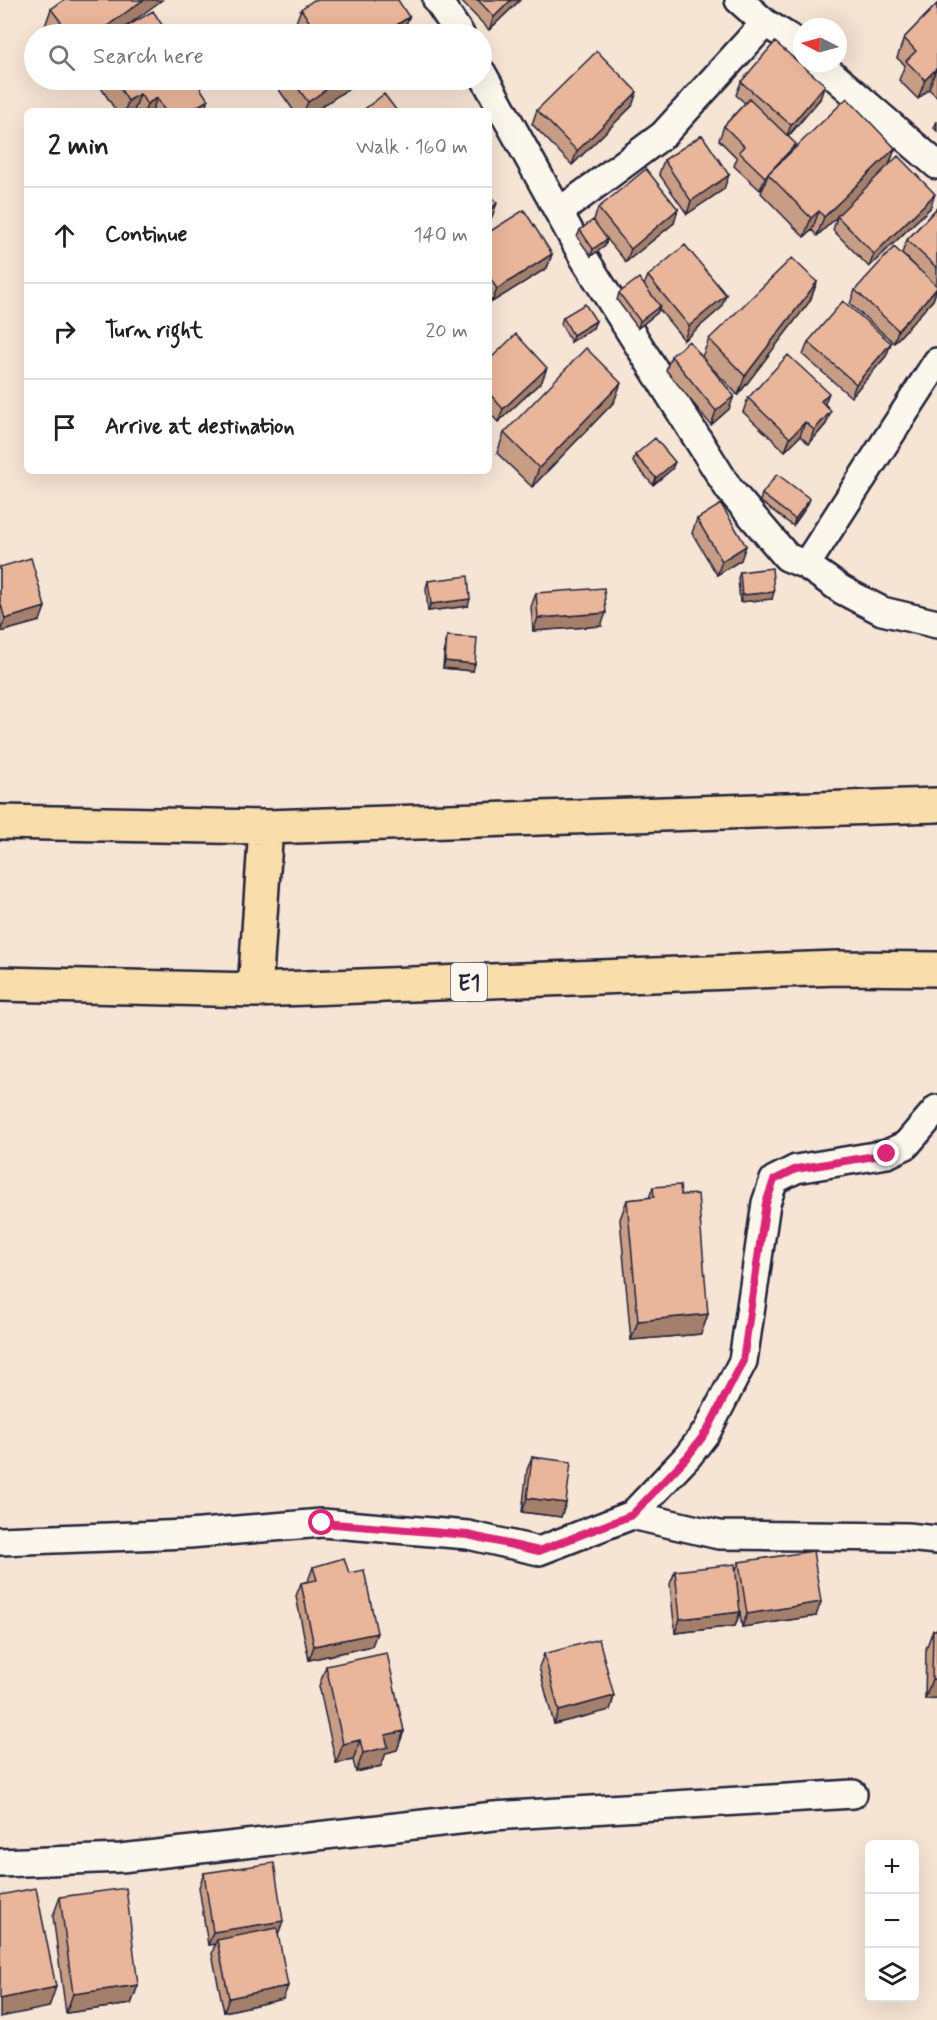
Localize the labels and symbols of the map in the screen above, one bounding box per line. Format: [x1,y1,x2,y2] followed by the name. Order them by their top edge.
[793,18,847,72] north arrow
[451,963,487,1001] road number: E1
[873,1140,899,1166] route end
[308,1509,334,1535] route start

